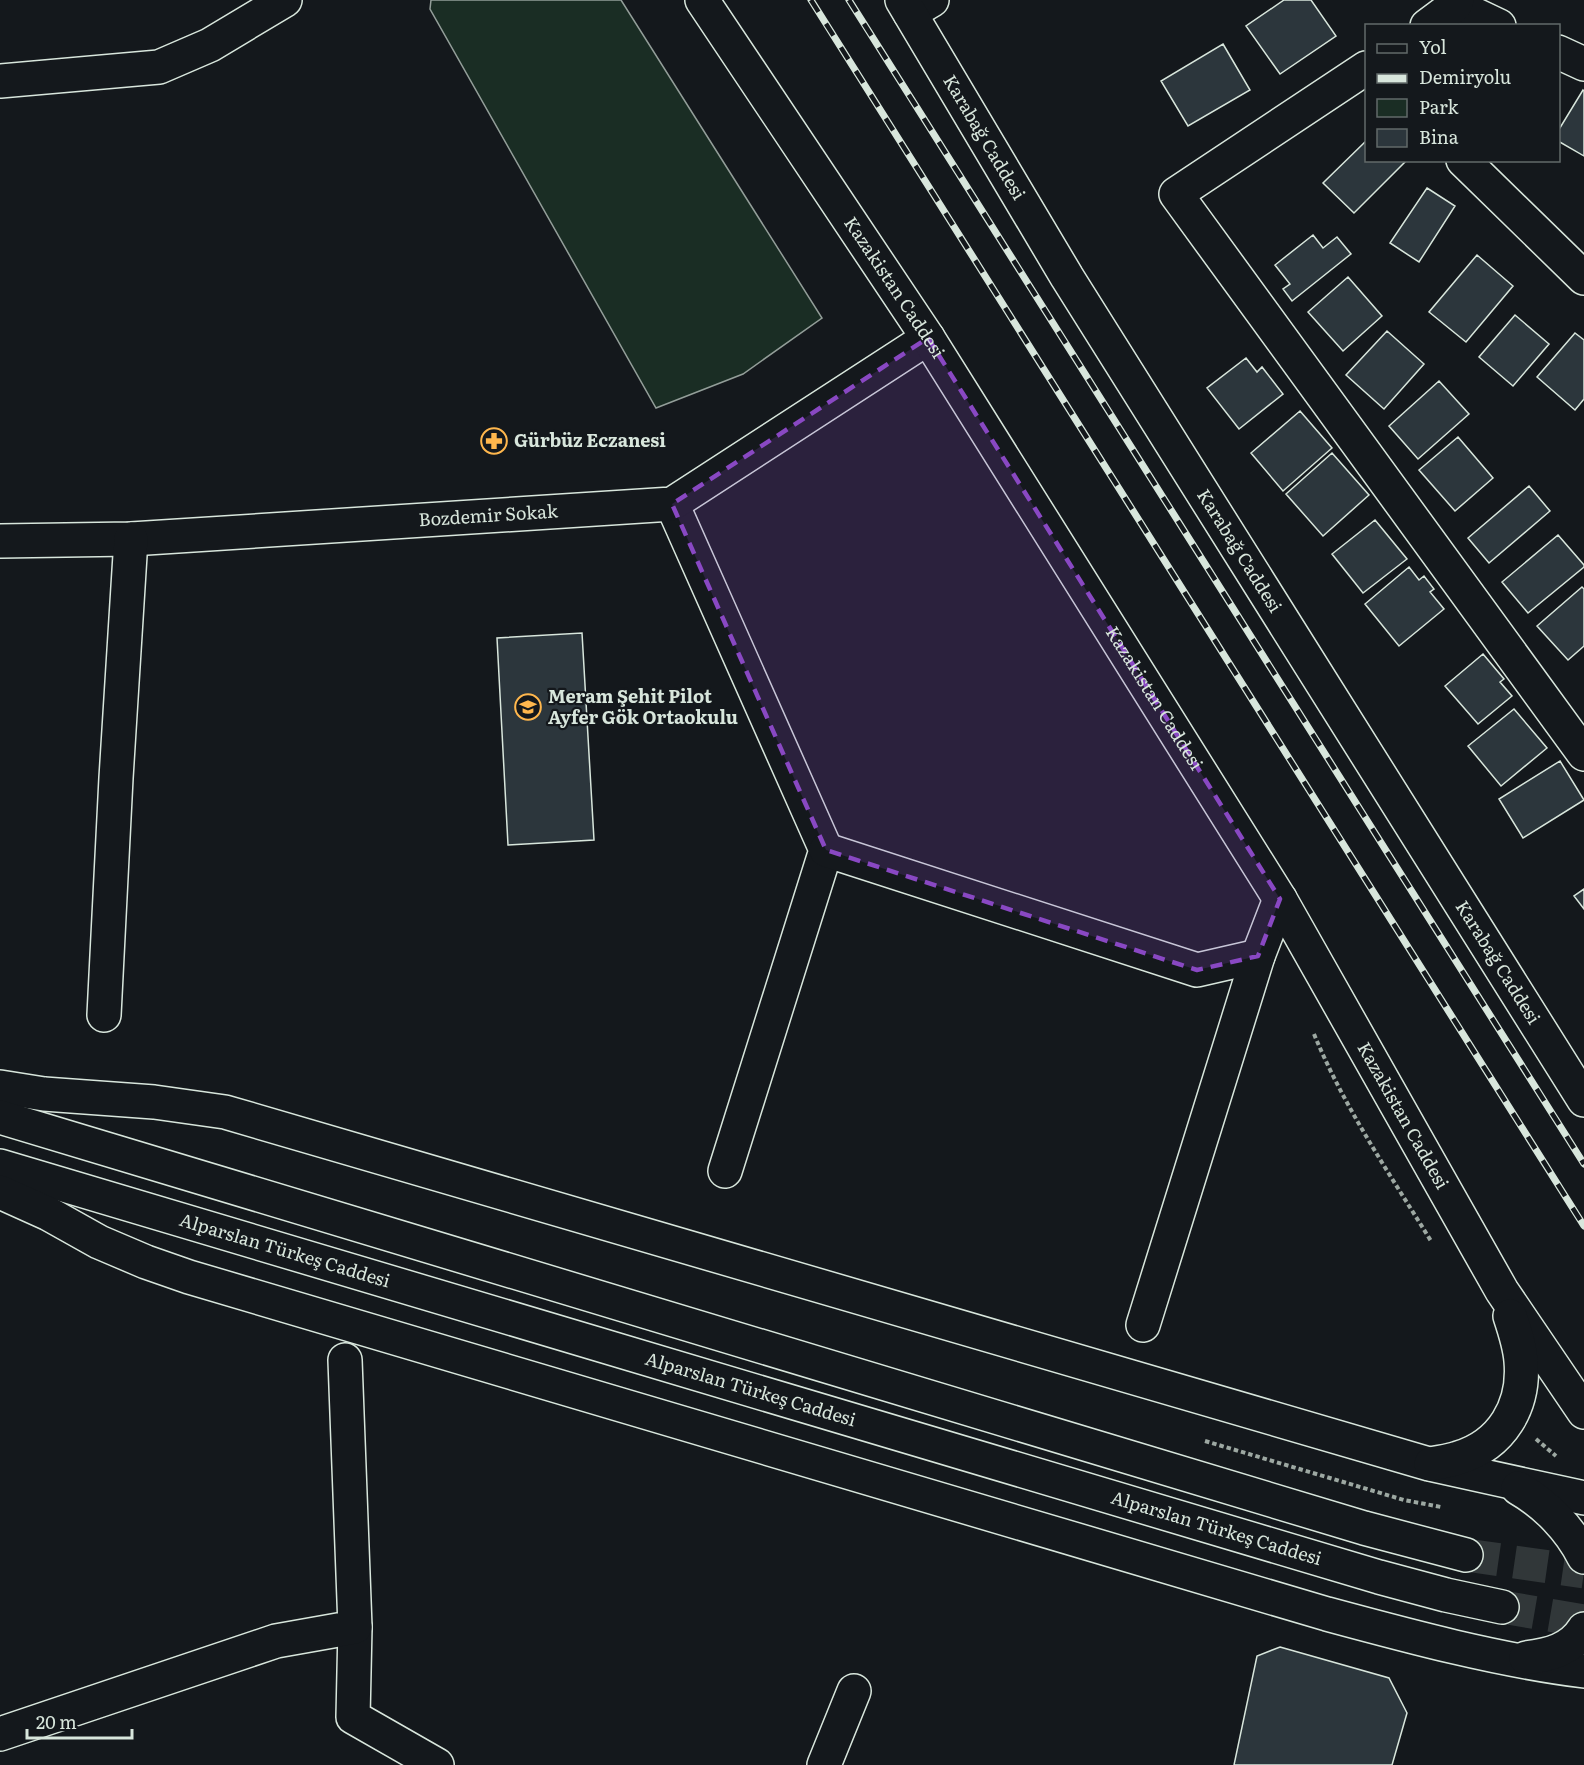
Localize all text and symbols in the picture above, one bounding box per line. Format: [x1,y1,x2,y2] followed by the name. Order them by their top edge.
[1365,24,1560,162] legend
[1419,33,1447,60] text: Yol
[1419,63,1511,90] text: Demiryolu
[937,69,1033,204] street label: Karabağ Caddesi
[1419,93,1460,120] text: Park
[1419,123,1459,150] text: Bina
[838,211,952,363] street label: Kazakistan Caddesi
[479,426,509,456] pharmacy icon: Gürbüz Eczanesi
[514,426,666,453] place label: Gürbüz Eczanesi
[1191,483,1290,617] street label: Karabağ Caddesi
[418,496,560,532] street label: Bozdemir Sokak
[1100,620,1211,775] street label: Kazakistan Caddesi
[548,682,738,730] place label: Meram Şehit Pilot Ayfer Gök Ortaokulu
[513,692,543,722] school or university icon: Meram Şehit Pilot Ayfer Gök Ortaokulu
[1450,895,1548,1029] street label: Karabağ Caddesi
[1352,1036,1457,1194] street label: Kazakistan Caddesi
[176,1205,394,1294] street label: Alparslan Türkeş Caddesi
[642,1344,859,1432] street label: Alparslan Türkeş Caddesi
[1108,1483,1325,1571] street label: Alparslan Türkeş Caddesi
[27,1702,132,1740] scale bar
[36,1708,77,1735] text: 20 m

